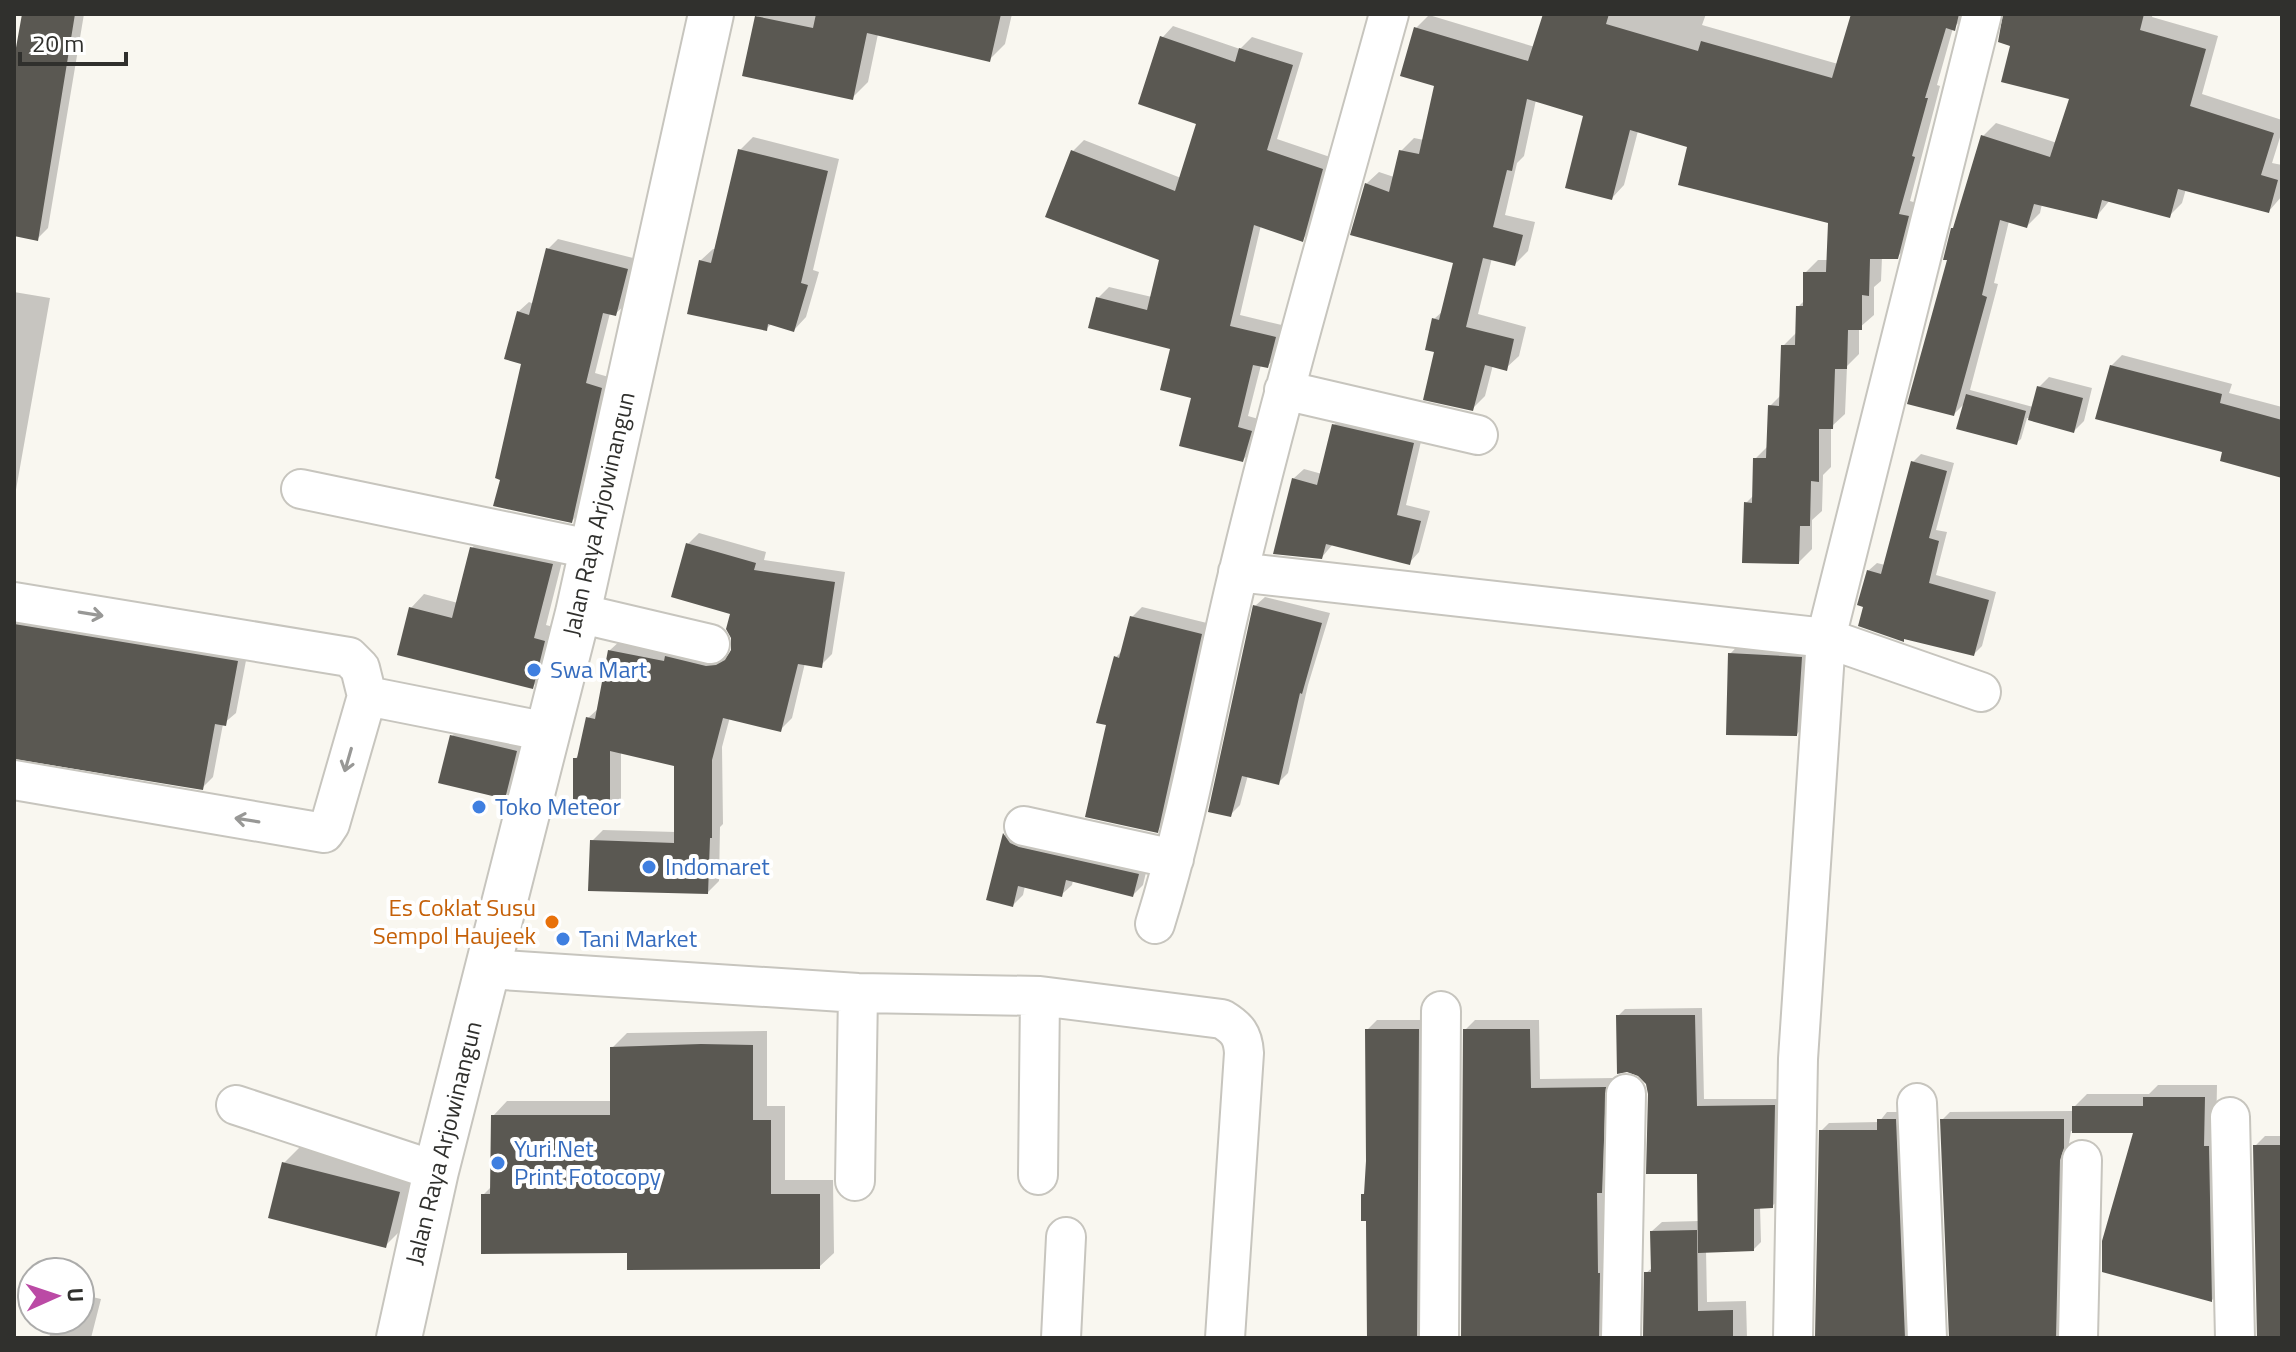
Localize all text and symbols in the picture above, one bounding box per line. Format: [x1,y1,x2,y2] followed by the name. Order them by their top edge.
[20,16,126,66] scale bar
[32,25,84,61] text: 20 m
[552,388,644,640] street label: Jalan Raya Arjowinangun
[78,607,103,622] one-way arrow
[550,651,648,687] place label: Swa Mart
[525,661,543,679] marker: Swa Mart
[340,746,355,772] one-way arrow
[495,788,621,824] place label: Toko Meteor
[470,798,488,816] marker: Toko Meteor
[234,811,260,826] one-way arrow
[665,848,770,884] place label: Indomaret
[640,858,658,876] marker: Indomaret
[373,889,537,953] place label: Es Coklat Susu Sempol Haujeek
[543,913,561,931] marker: Es Coklat Susu Sempol Haujeek
[579,920,698,956] place label: Tani Market
[554,930,572,948] marker: Tani Market
[395,1017,491,1268] street label: Jalan Raya Arjowinangun
[514,1130,662,1194] place label: Yuri.Net Print Fotocopy
[489,1154,507,1172] marker: Yuri.Net Print Fotocopy
[16,1256,96,1336] north arrow
[59,1287,93,1303] text: U

